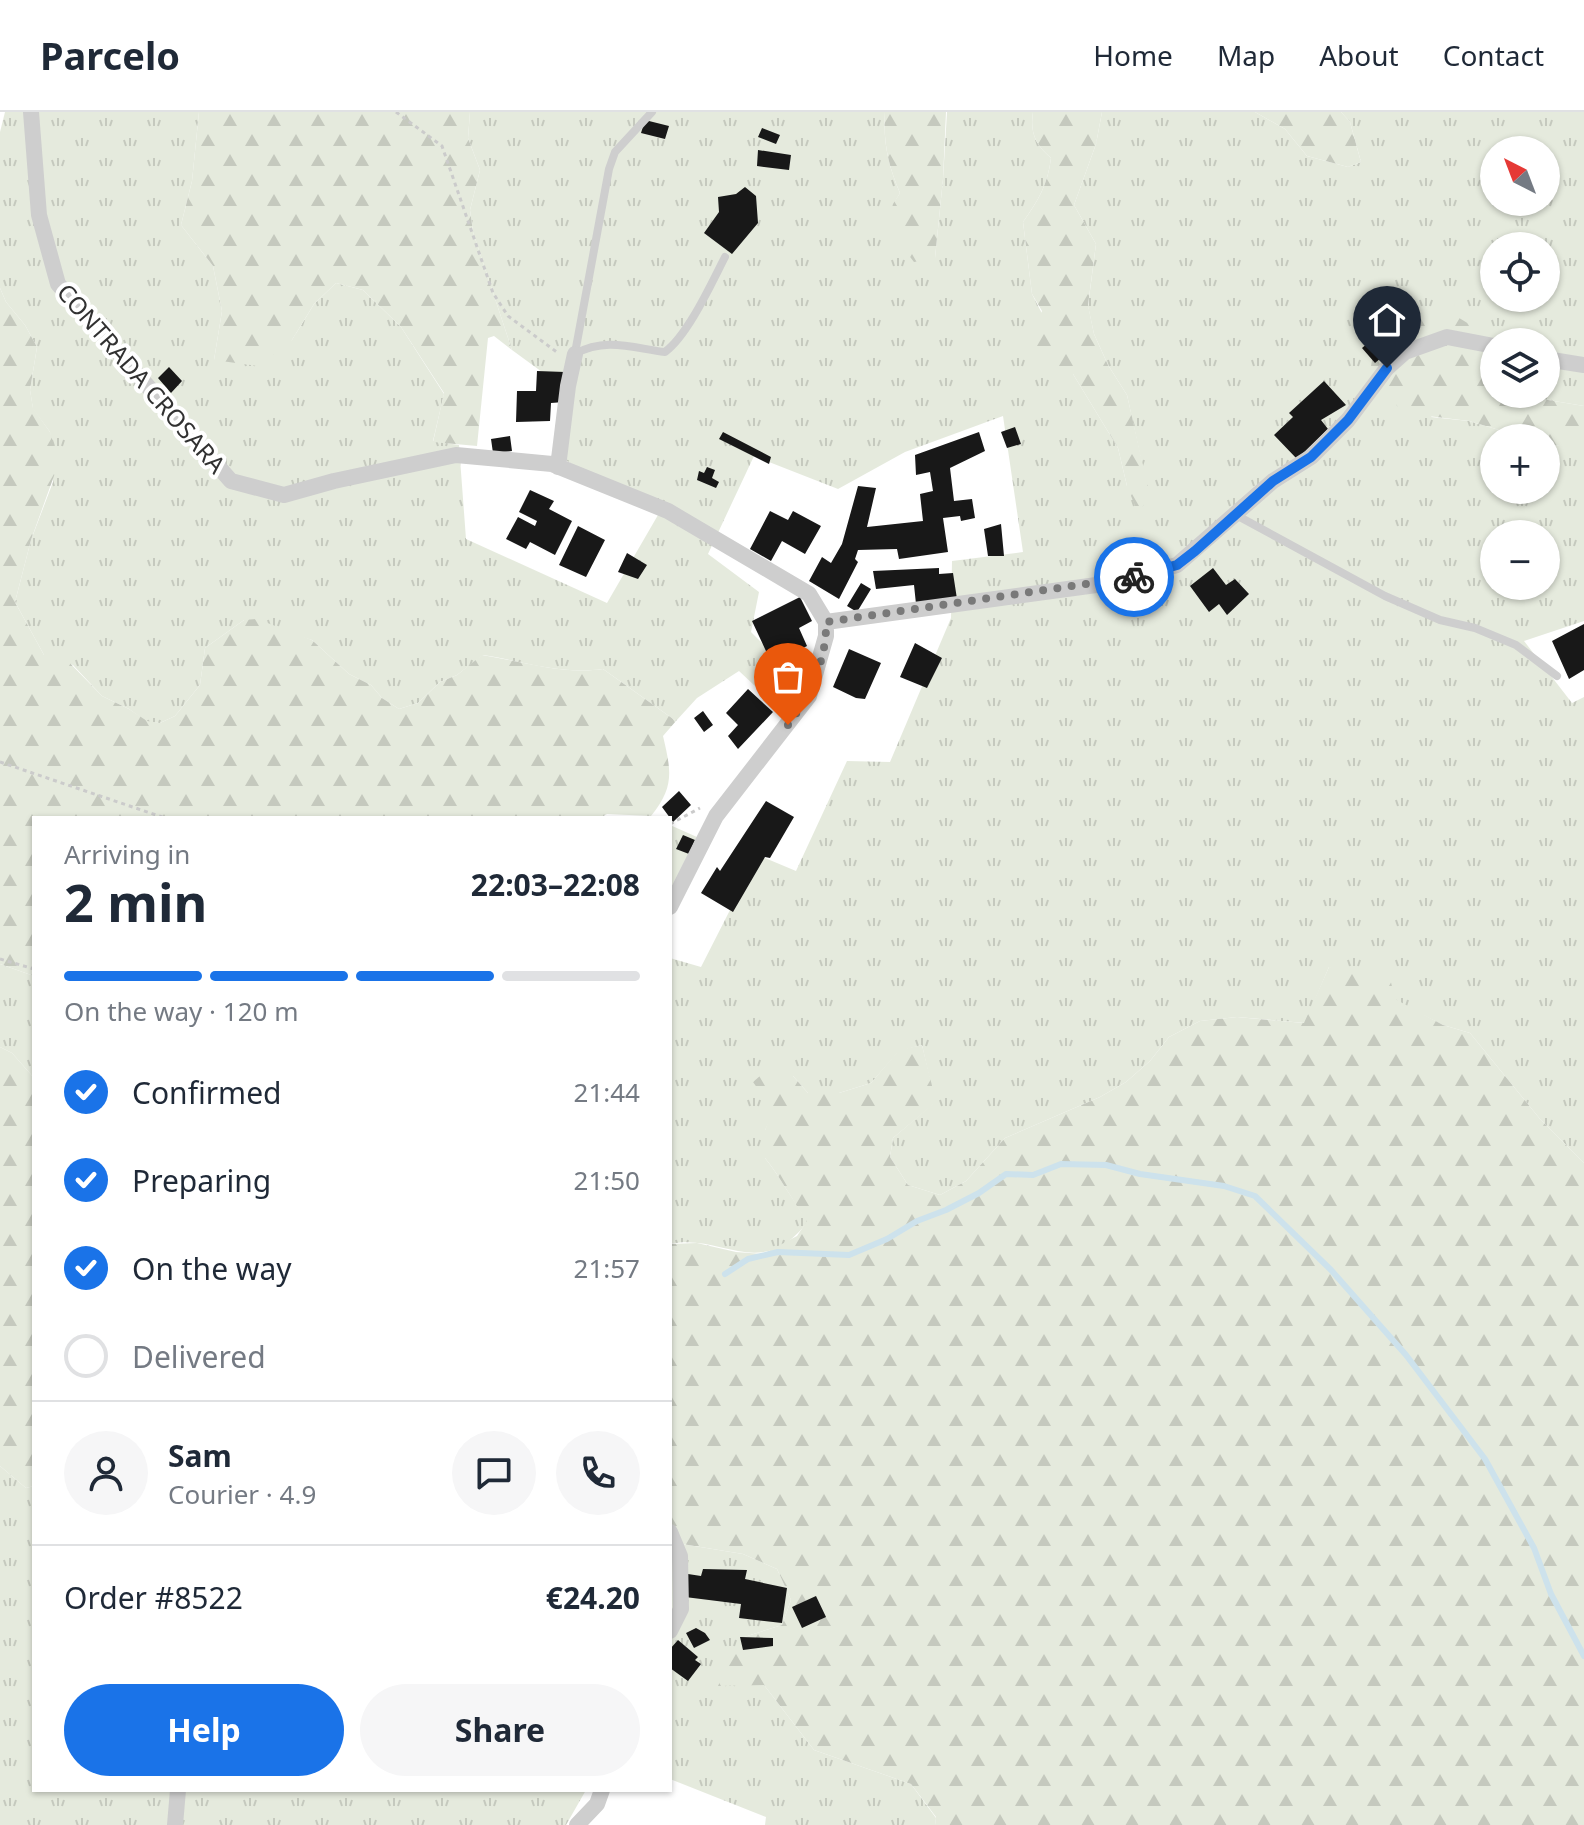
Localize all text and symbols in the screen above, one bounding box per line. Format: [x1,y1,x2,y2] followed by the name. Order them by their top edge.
[40,29,180,81] text: Parcelo
[1093,36,1173,74] text: Home
[1217,36,1275,74] text: Map
[1319,36,1399,74] text: About
[1443,36,1544,74] text: Contact
[1480,136,1560,216] north arrow
[1480,136,1560,600] map controls
[1480,232,1560,312] button: locate
[50,276,234,480] street label: CONTRADA CROSARA
[1353,286,1421,368] pin
[1365,298,1409,342] icon: home
[1480,328,1560,408] button: layers
[1480,424,1560,504] button: +
[1480,520,1560,600] button: −
[1094,537,1174,617] courier
[1112,555,1156,599] icon: bike
[754,643,822,725] pin
[766,655,810,699] icon: bag
[64,836,190,872] text: Arriving in
[471,864,640,905] text: 22:03–22:08
[64,866,207,937] text: 2 min
[64,993,298,1029] text: On the way · 120 m
[64,1070,108,1114] icon: check
[132,1072,282,1113] text: Confirmed
[574,1074,640,1110] text: 21:44
[64,1158,108,1202] icon: check
[132,1160,271,1201] text: Preparing
[574,1162,640,1198] text: 21:50
[64,1246,108,1290] icon: check
[132,1248,292,1289] text: On the way
[574,1250,640,1286] text: 21:57
[132,1336,266,1377] text: Delivered
[64,1431,148,1515] button: person
[452,1431,536,1515] button: chat
[556,1431,640,1515] button: phone
[168,1435,232,1476] text: Sam
[168,1476,316,1512] text: Courier · 4.9
[64,1577,243,1618] text: Order #8522
[546,1577,640,1618] text: €24.20
[64,1684,344,1776] button: Help
[360,1684,640,1776] button: Share

